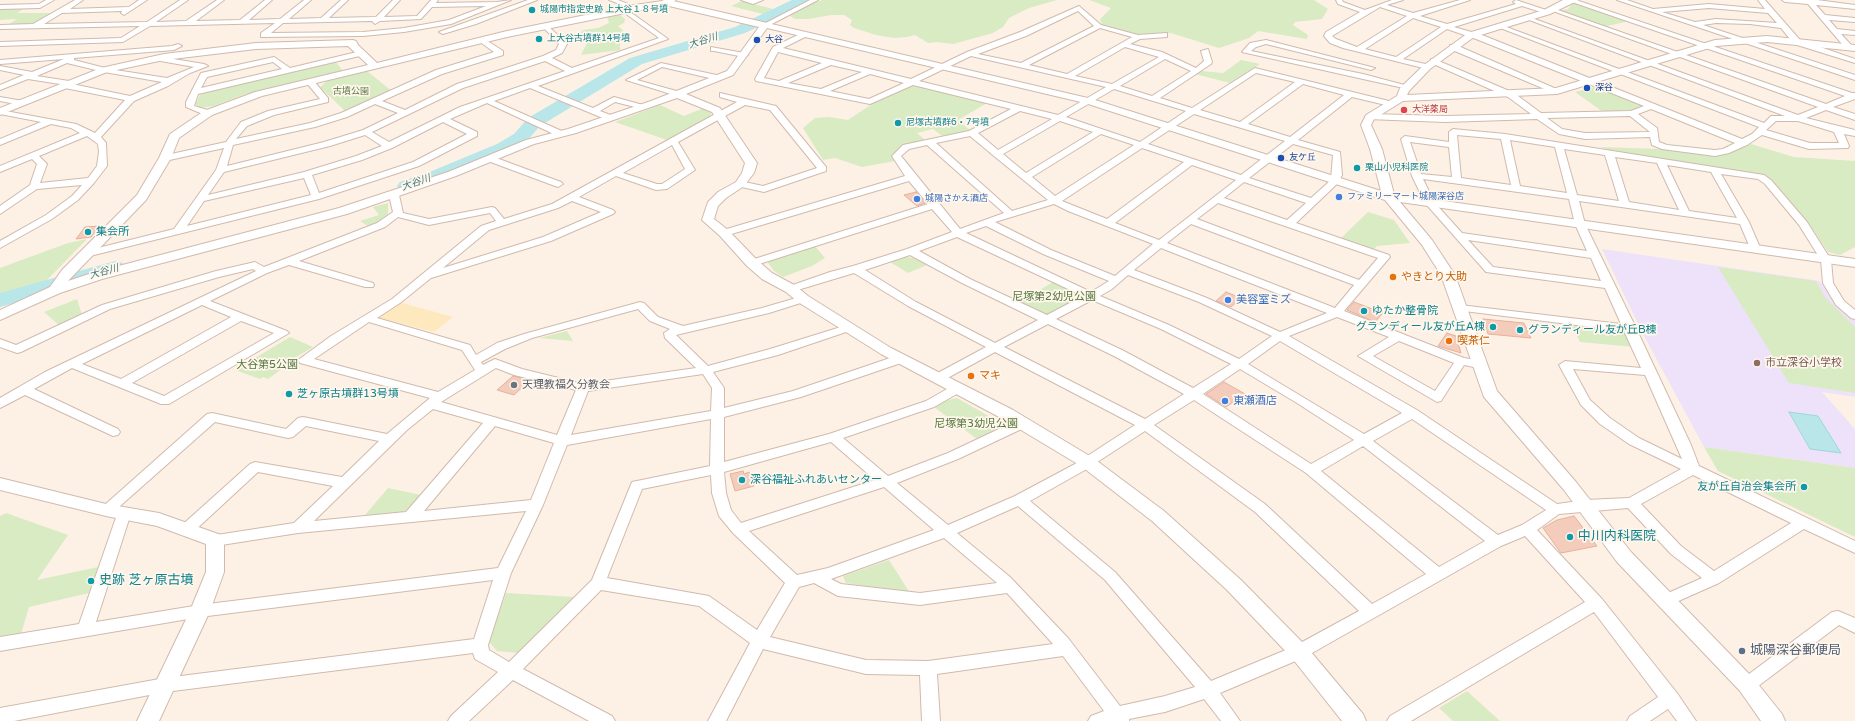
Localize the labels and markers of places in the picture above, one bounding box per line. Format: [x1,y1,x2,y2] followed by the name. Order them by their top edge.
[527,5,537,15] marker: 城陽市指定史跡 上大谷１８号墳
[540,5,668,15] place label: 城陽市指定史跡 上大谷１８号墳
[534,34,544,44] marker: 上大谷古墳群14号墳
[547,34,630,44] place label: 上大谷古墳群14号墳
[752,35,762,45] marker: 大谷
[765,35,783,45] place label: 大谷
[1582,83,1592,93] marker: 深谷
[1595,83,1613,93] place label: 深谷
[1399,105,1409,115] marker: 大洋薬局
[1412,105,1448,115] place label: 大洋薬局
[893,118,903,128] marker: 尼塚古墳群6・7号墳
[906,118,989,128] place label: 尼塚古墳群6・7号墳
[1276,153,1286,163] marker: 友ケ丘
[1289,153,1316,163] place label: 友ケ丘
[1352,163,1362,173] marker: 栗山小児科医院
[1365,163,1428,173] place label: 栗山小児科医院
[1334,192,1344,202] marker: ファミリーマート城陽深谷店
[1347,192,1464,202] place label: ファミリーマート城陽深谷店
[912,194,922,204] marker: 城陽さかえ酒店
[925,194,988,204] place label: 城陽さかえ酒店
[96,225,129,239] place label: 集会所
[83,227,93,237] marker: 集会所
[1401,270,1467,284] place label: やきとり大助
[1388,272,1398,282] marker: やきとり大助
[1236,293,1291,307] place label: 美容室ミズ
[1223,295,1233,305] marker: 美容室ミズ
[1372,304,1438,318] place label: ゆたか整骨院
[1359,306,1369,316] marker: ゆたか整骨院
[1356,320,1485,334] place label: グランディール友が丘A棟
[1488,322,1498,332] marker: グランディール友が丘A棟
[1528,323,1657,337] place label: グランディール友が丘B棟
[1515,325,1525,335] marker: グランディール友が丘B棟
[1457,334,1490,348] place label: 喫茶仁
[1444,336,1454,346] marker: 喫茶仁
[1765,356,1842,370] place label: 市立深谷小学校
[1752,358,1762,368] marker: 市立深谷小学校
[979,369,1001,383] place label: マキ
[966,371,976,381] marker: マキ
[522,378,610,392] place label: 天理教福久分教会
[509,380,519,390] marker: 天理教福久分教会
[297,387,399,401] place label: 芝ヶ原古墳群13号墳
[284,389,294,399] marker: 芝ヶ原古墳群13号墳
[1233,394,1277,408] place label: 東瀬酒店
[1220,396,1230,406] marker: 東瀬酒店
[750,473,882,487] place label: 深谷福祉ふれあいセンター
[737,475,747,485] marker: 深谷福祉ふれあいセンター
[1697,480,1796,494] place label: 友が丘自治会集会所
[1799,482,1809,492] marker: 友が丘自治会集会所
[1578,529,1656,545] place label: 中川内科医院
[1565,532,1575,542] marker: 中川内科医院
[99,573,193,589] place label: 史跡 芝ヶ原古墳
[86,576,96,586] marker: 史跡 芝ヶ原古墳
[1750,643,1841,659] place label: 城陽深谷郵便局
[1737,646,1747,656] marker: 城陽深谷郵便局

